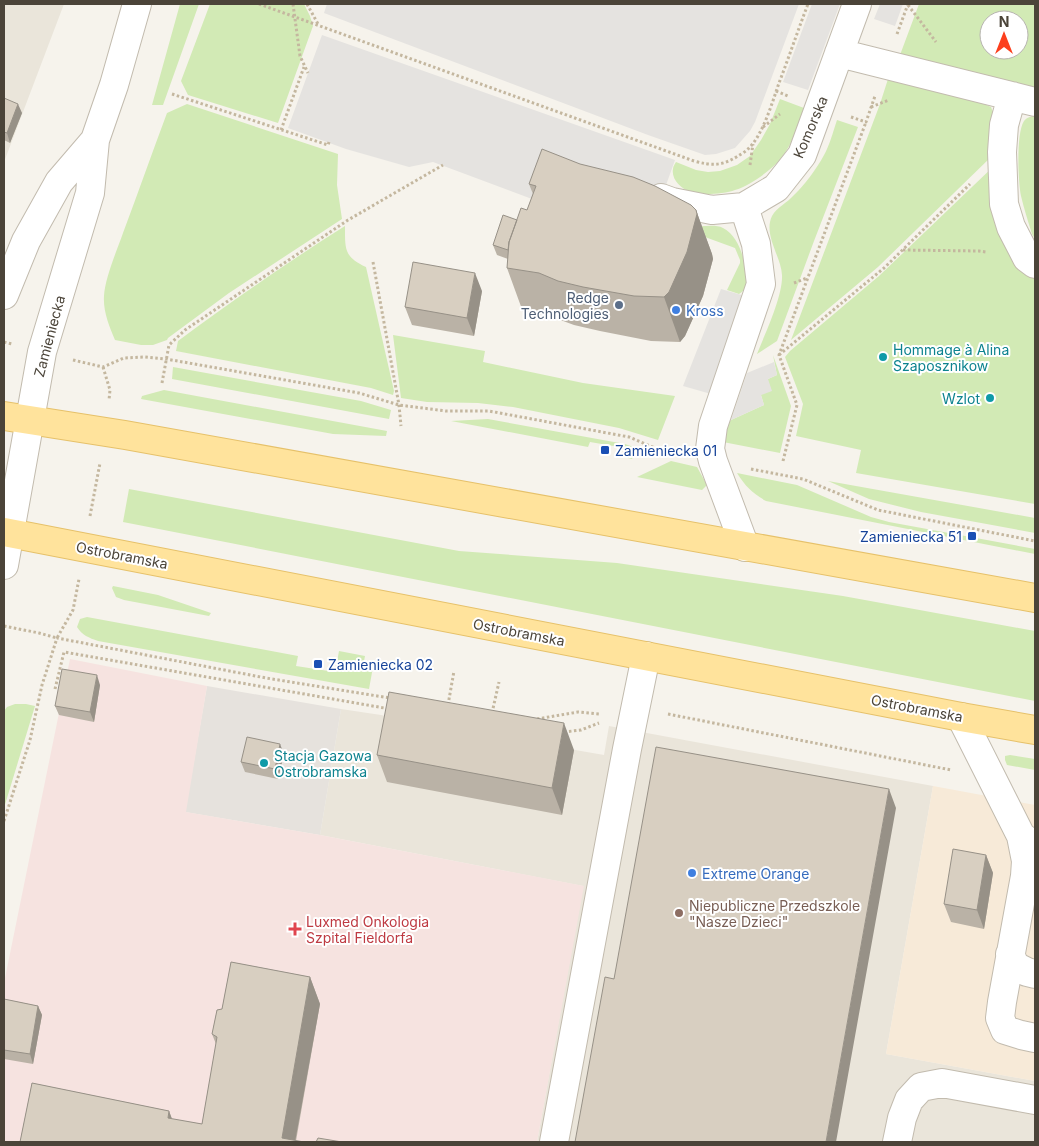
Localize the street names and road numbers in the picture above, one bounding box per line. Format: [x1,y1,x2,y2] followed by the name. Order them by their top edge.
[789,93,831,161] street label: Komorska
[30,293,68,379] street label: Zamieniecka
[75,538,169,572] street label: Ostrobramska
[472,615,566,649] street label: Ostrobramska
[870,691,964,725] street label: Ostrobramska

